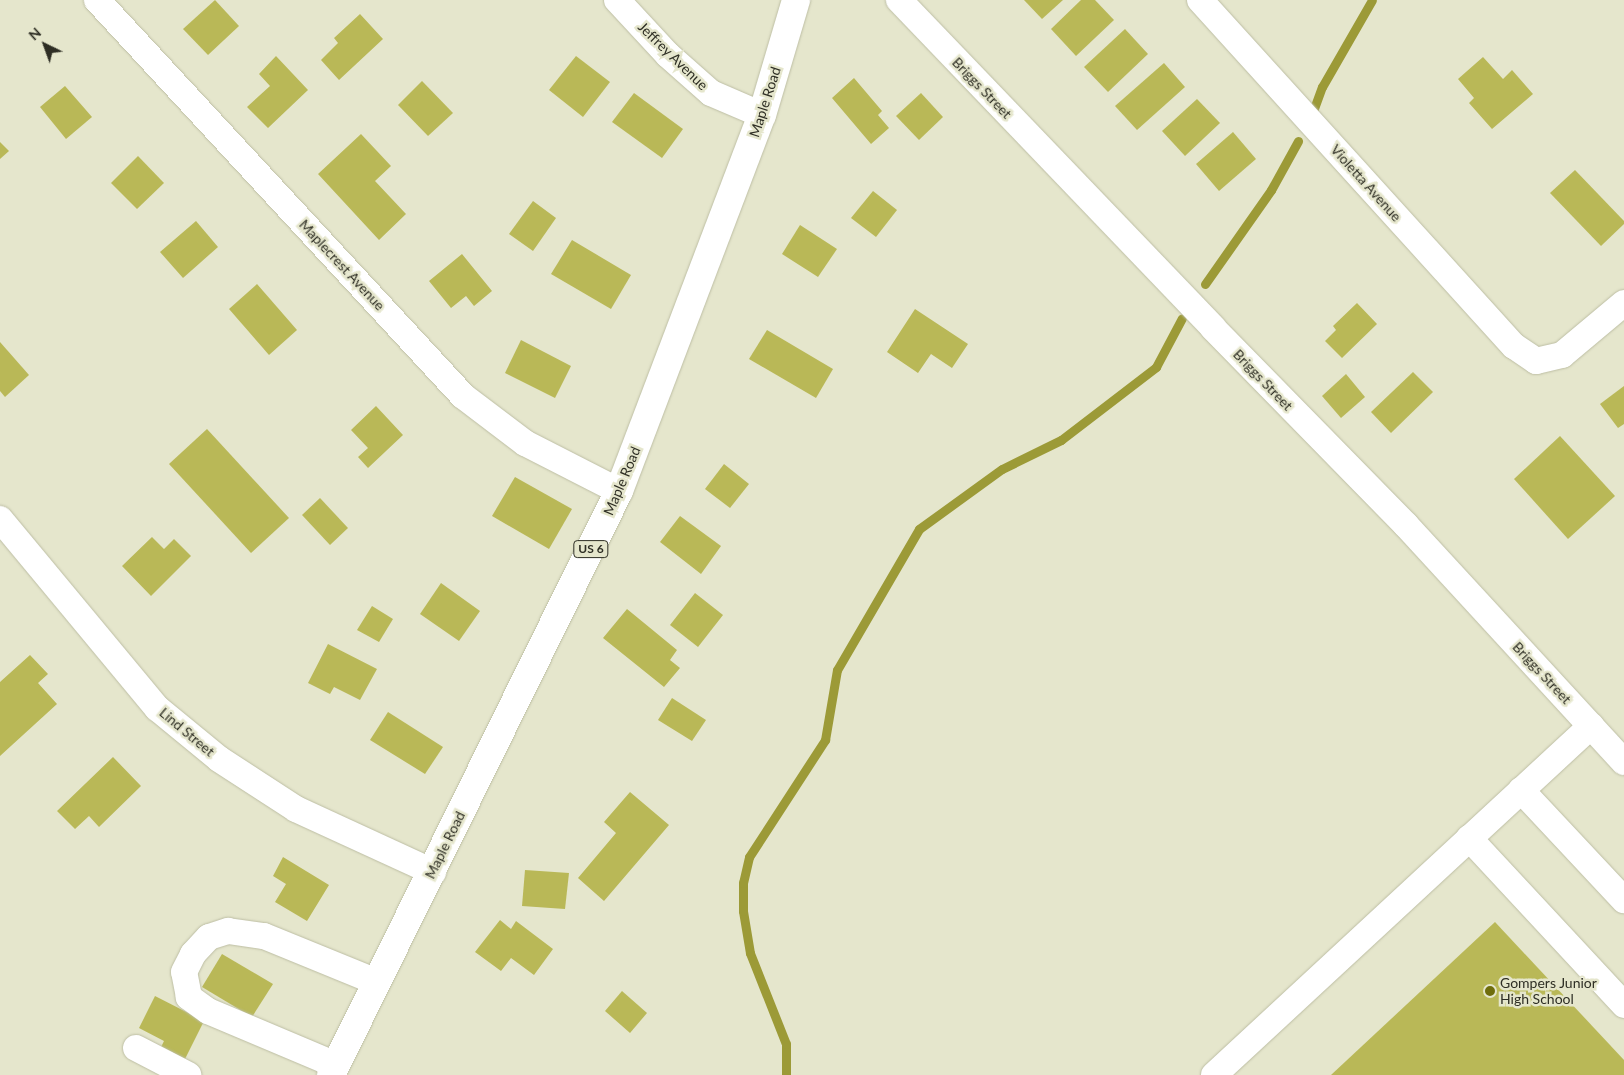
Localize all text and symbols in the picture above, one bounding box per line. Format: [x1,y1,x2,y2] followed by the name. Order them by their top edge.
[634,18,712,94] street label: Jeffrey Avenue
[20,20,70,70] north arrow
[25,24,44,43] text: N
[949,54,1015,122] street label: Briggs Street
[746,65,784,139] street label: Maple Road
[1327,141,1405,225] street label: Violetta Avenue
[296,216,388,314] street label: Maplecrest Avenue
[1230,346,1296,414] street label: Briggs Street
[600,444,644,518] street label: Maple Road
[572,540,610,558] road number: US 6
[1509,639,1575,707] street label: Briggs Street
[156,704,218,760] street label: Lind Street
[421,809,469,881] street label: Maple Road
[1500,975,1597,1008] place label: Gompers Junior High School
[1484,985,1496,997] marker: Gompers Junior High School

